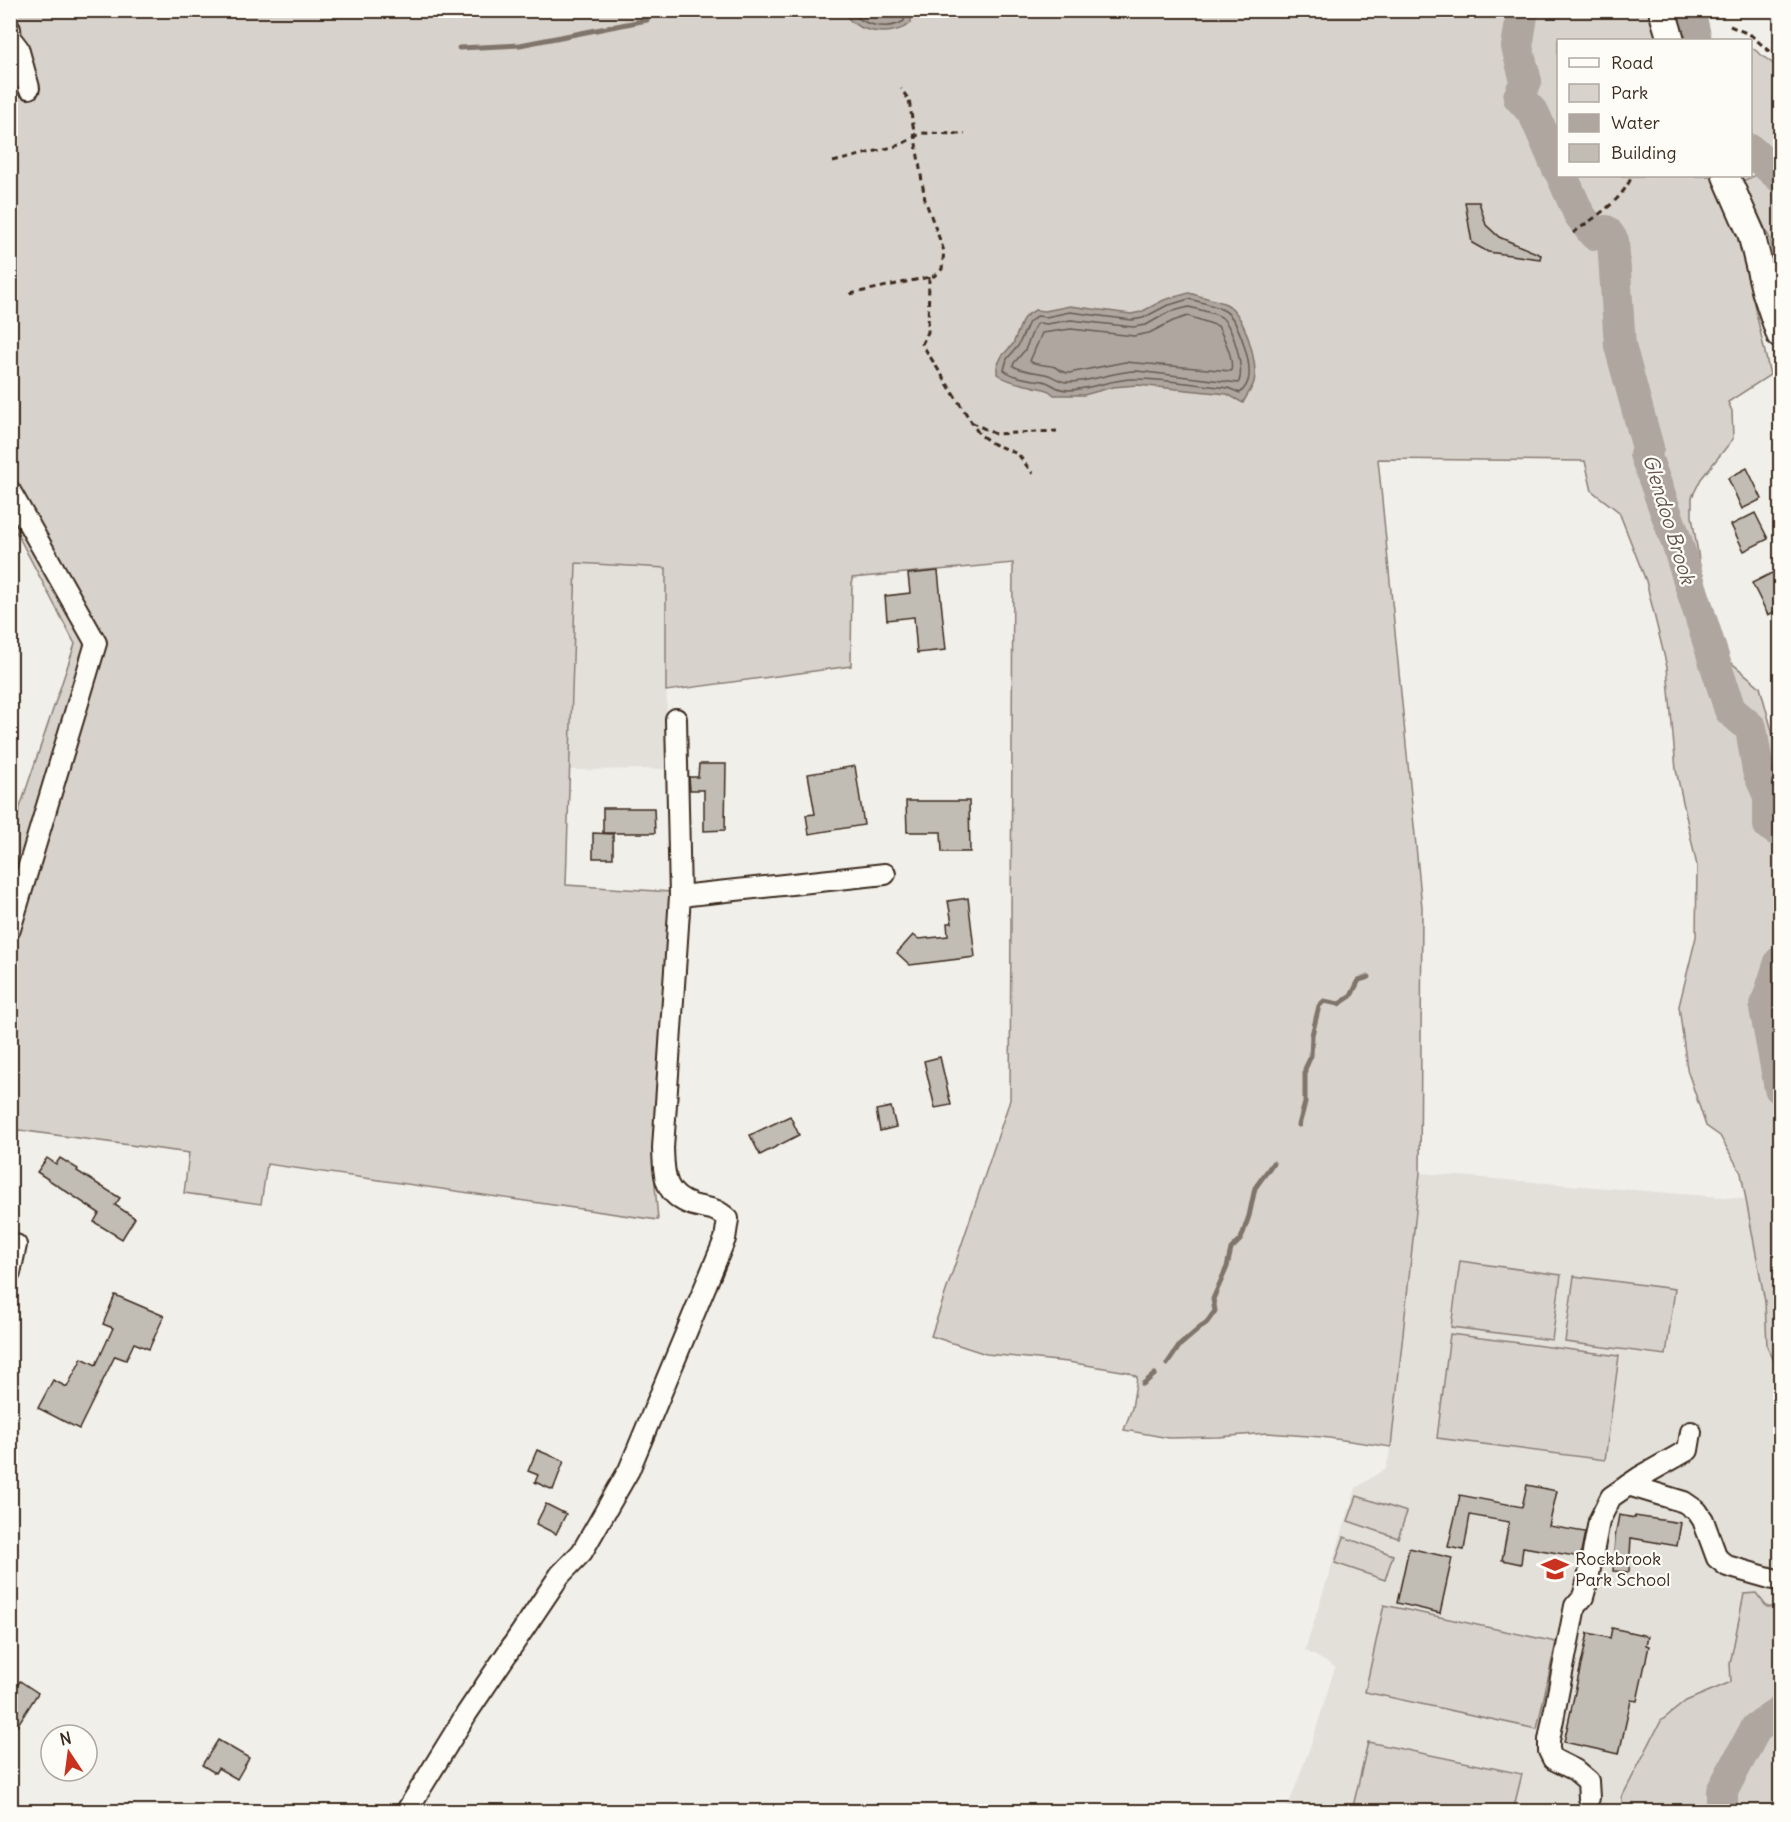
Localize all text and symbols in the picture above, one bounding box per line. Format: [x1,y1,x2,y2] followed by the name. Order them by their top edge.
[1557,39,1752,177] legend
[1611,51,1654,74] text: Road
[1611,81,1648,104] text: Park
[1611,111,1661,134] text: Water
[1611,141,1676,164] text: Building
[1638,451,1702,588] water label: Glendoo Brook
[1575,1547,1670,1591] place label: Rockbrook Park School
[1540,1554,1570,1584] school or university icon: Rockbrook Park School
[39,1723,99,1783] north arrow
[58,1727,73,1749] text: N

